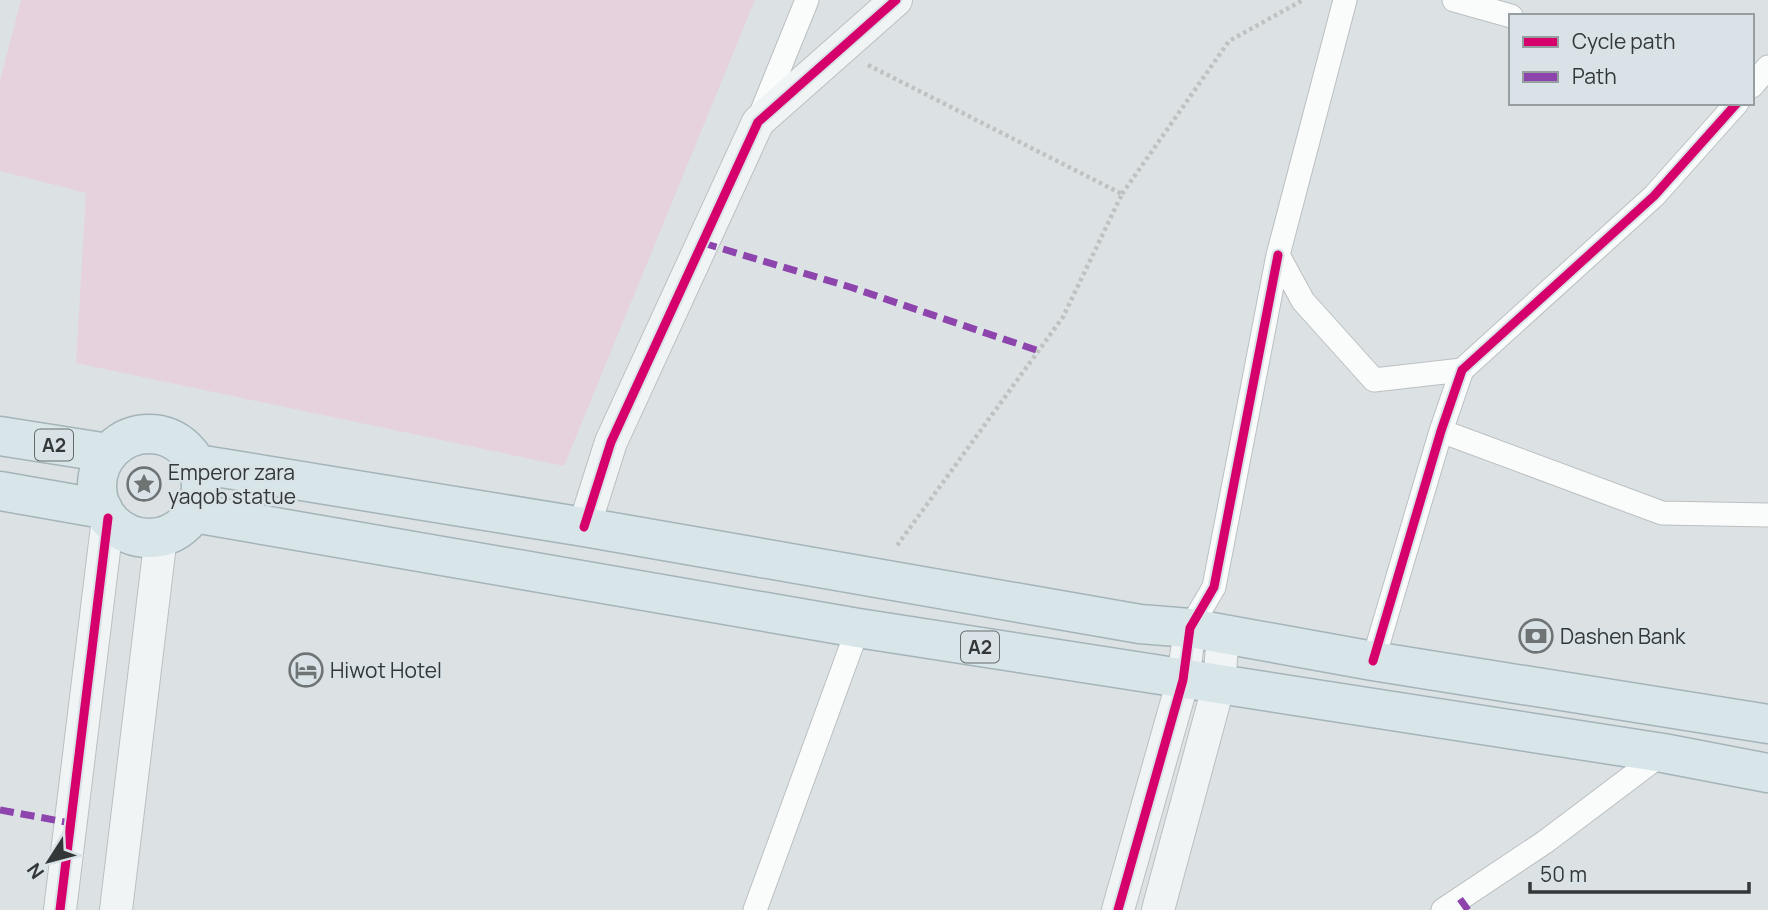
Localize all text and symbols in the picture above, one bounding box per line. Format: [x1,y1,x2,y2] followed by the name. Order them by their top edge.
[1509,14,1754,105] legend
[1572,27,1675,55] text: Cycle path
[1572,62,1617,90] text: Path
[35,430,73,460] road number: A2
[168,458,296,510] place label: Emperor zara yaqob statue
[125,465,163,503] place icon: Emperor zara yaqob statue
[1517,617,1555,655] bank icon: Dashen Bank
[1560,622,1686,650] place label: Dashen Bank
[961,632,999,662] road number: A2
[287,651,325,689] hotel icon: Hiwot Hotel
[330,656,442,684] place label: Hiwot Hotel
[14,826,84,896] north arrow
[1530,850,1749,894] scale bar
[21,858,50,884] text: N
[1540,860,1587,888] text: 50 m

